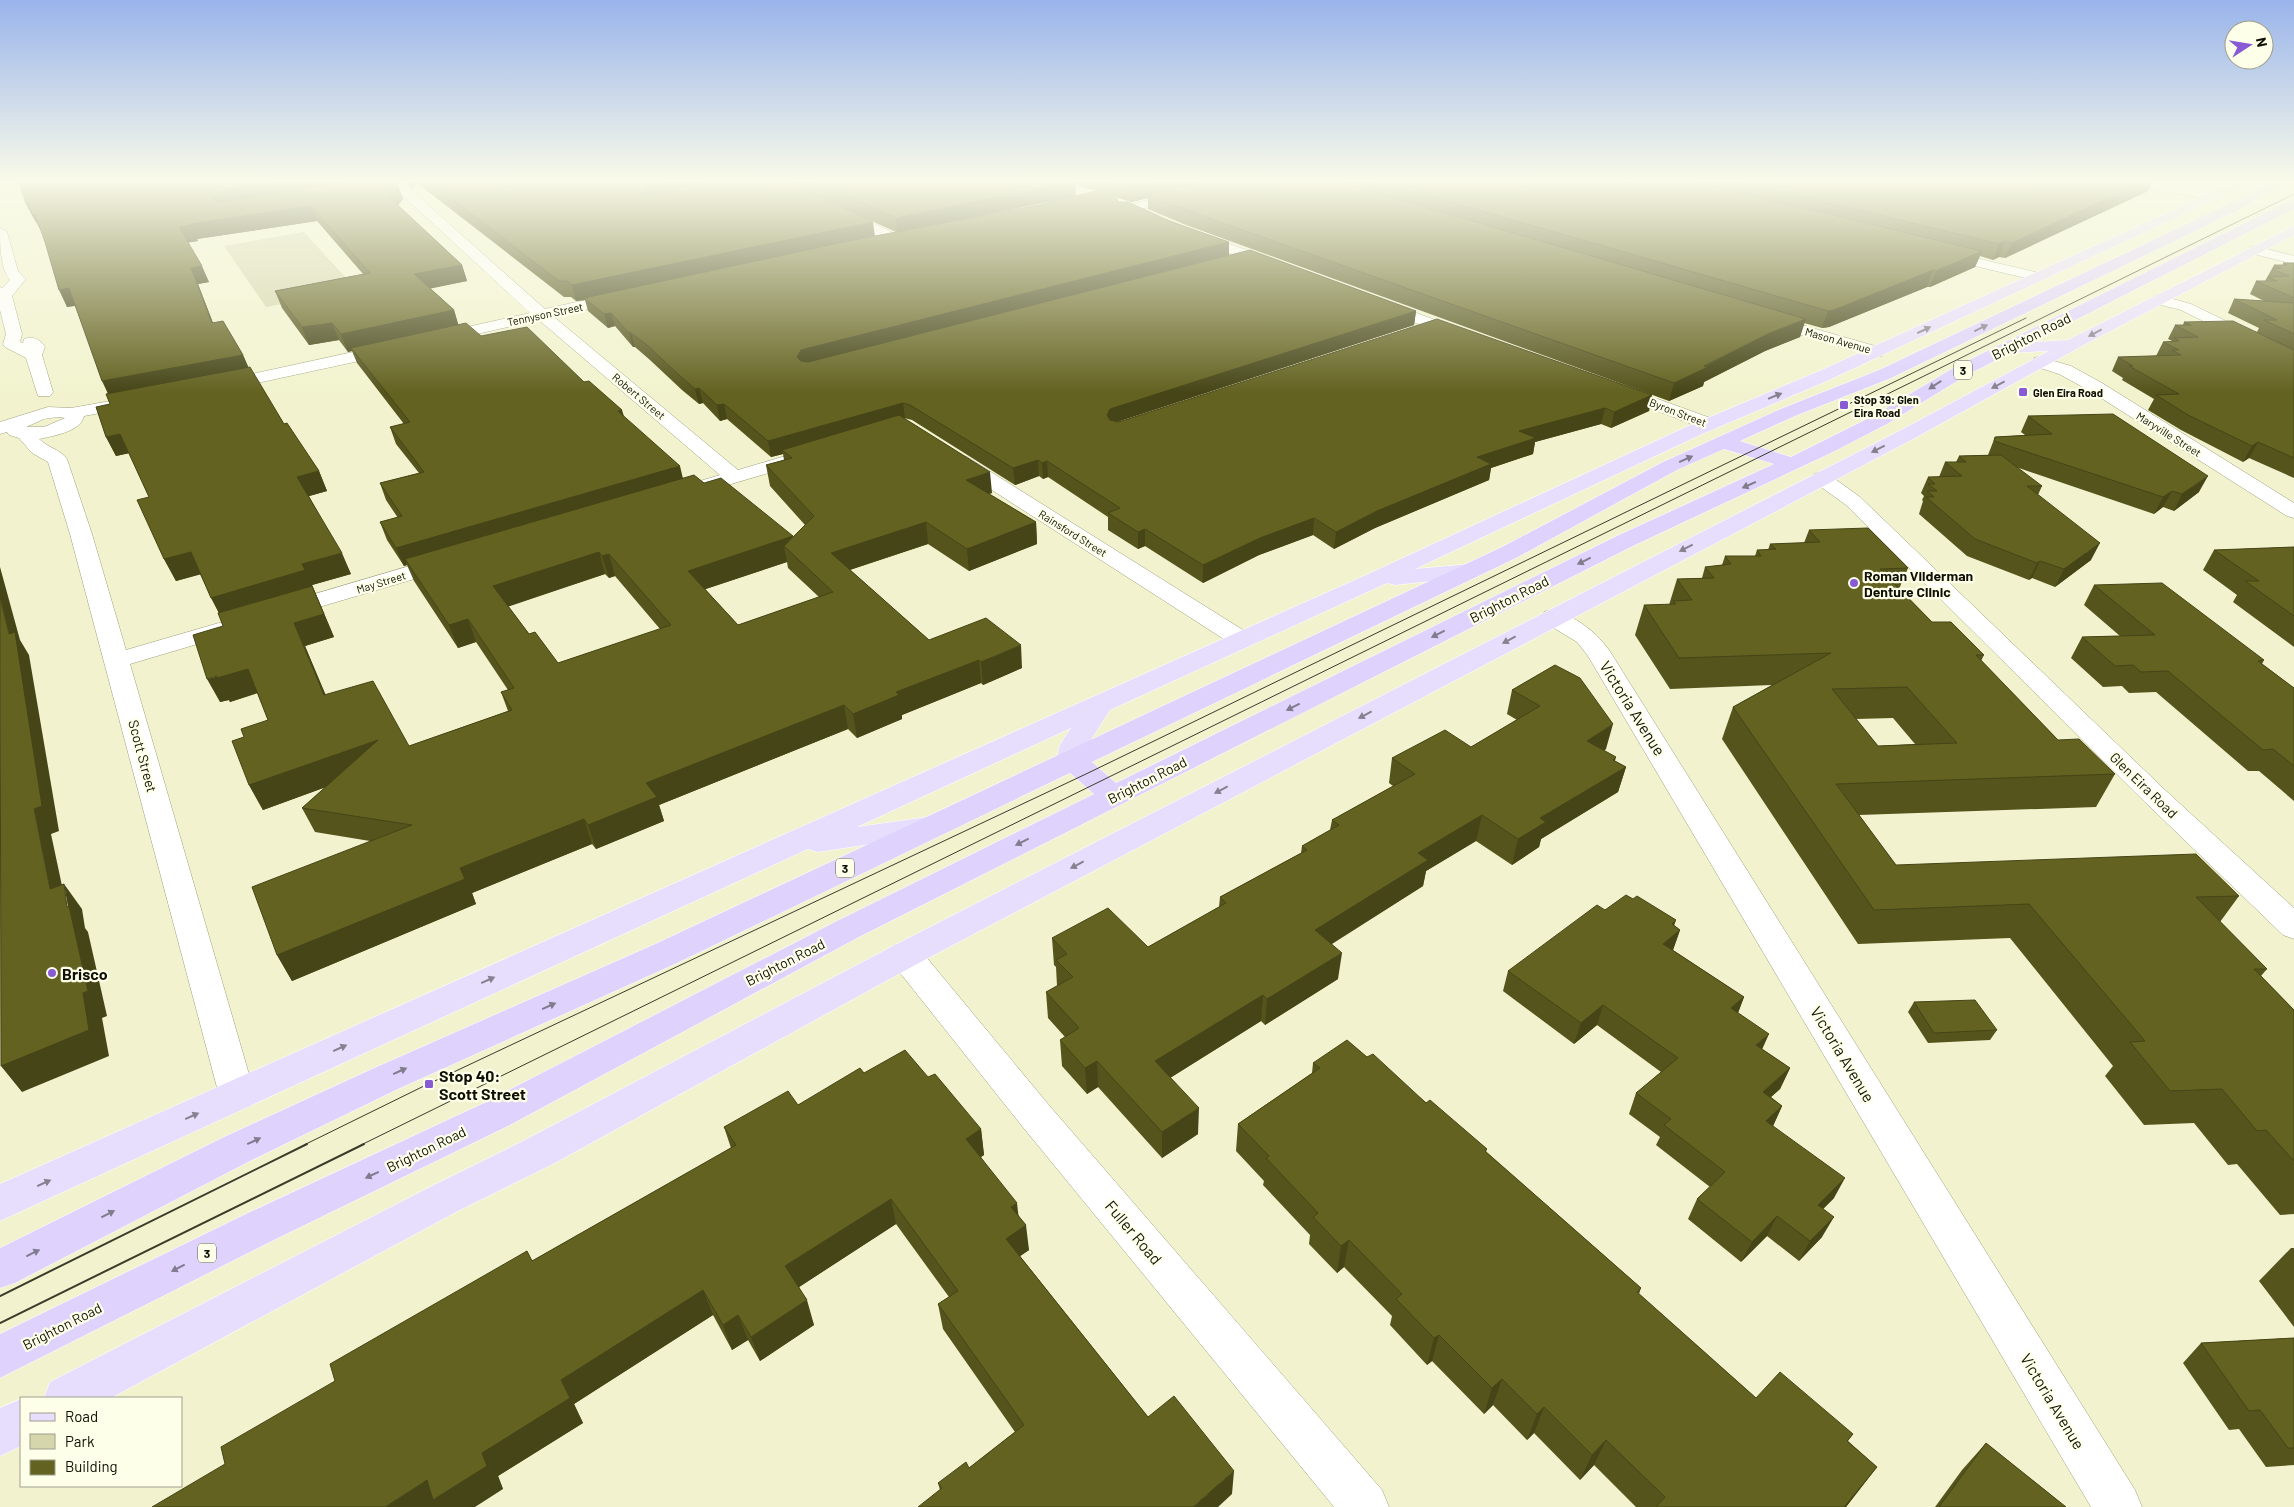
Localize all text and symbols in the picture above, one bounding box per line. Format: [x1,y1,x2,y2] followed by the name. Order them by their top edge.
[2224,20,2274,70] north arrow
[2253,36,2271,49] text: N
[506,300,584,328] street label: Tennyson Street
[1989,309,2073,363] street label: Brighton Road
[1804,324,1873,356] street label: Mason Avenue
[1974,324,1988,332] one-way arrow
[1917,325,1931,333] one-way arrow
[2088,329,2103,337] one-way arrow
[1954,360,1972,380] road number: 3
[610,370,668,422] street label: Robert Street
[1929,381,1942,390] one-way arrow
[1991,381,2004,390] one-way arrow
[2017,386,2029,398] marker: Glen Eira Road
[2033,386,2103,399] place label: Glen Eira Road
[1768,392,1783,400] one-way arrow
[1854,393,1919,419] place label: Stop 39: Glen Eira Road
[1648,395,1708,429] street label: Byron Street
[1838,399,1850,411] marker: Stop 39: Glen Eira Road
[2134,409,2204,459] street label: Maryville Street
[1871,445,1885,453] one-way arrow
[1679,455,1693,463] one-way arrow
[1742,481,1756,489] one-way arrow
[1037,507,1109,559] street label: Rainsford Street
[1679,544,1694,552] one-way arrow
[1576,557,1591,565] one-way arrow
[1864,567,1973,600] place label: Roman Vilderman Denture Clinic
[355,568,407,596] street label: May Street
[1467,572,1551,626] street label: Brighton Road
[1848,577,1860,589] marker: Roman Vilderman Denture Clinic
[1431,630,1445,638] one-way arrow
[1502,636,1516,644] one-way arrow
[1596,657,1670,759] street label: Victoria Avenue
[1286,703,1300,711] one-way arrow
[1358,711,1372,719] one-way arrow
[125,718,161,794] street label: Scott Street
[2107,748,2181,822] street label: Glen Eira Road
[1105,753,1189,807] street label: Brighton Road
[1214,786,1228,794] one-way arrow
[1015,838,1030,846] one-way arrow
[836,858,854,878] road number: 3
[1070,861,1084,869] one-way arrow
[743,935,827,989] street label: Brighton Road
[62,964,108,983] place label: Brisco
[46,967,58,979] marker: Brisco
[481,976,495,984] one-way arrow
[542,1001,556,1009] one-way arrow
[1807,1003,1879,1105] street label: Victoria Avenue
[333,1044,347,1052] one-way arrow
[439,1066,526,1103] place label: Stop 40: Scott Street
[393,1067,407,1075] one-way arrow
[423,1078,435,1090] marker: Stop 40: Scott Street
[185,1111,199,1119] one-way arrow
[383,1122,469,1176] street label: Brighton Road
[247,1137,261,1145] one-way arrow
[365,1171,379,1179] one-way arrow
[37,1179,51,1187] one-way arrow
[1102,1196,1166,1268] street label: Fuller Road
[101,1210,116,1218] one-way arrow
[198,1244,216,1262] road number: 3
[25,1248,40,1257] one-way arrow
[171,1264,185,1272] one-way arrow
[20,1299,104,1353] street label: Brighton Road
[2017,1350,2089,1452] street label: Victoria Avenue
[20,1397,182,1487] legend
[65,1407,98,1425] text: Road
[65,1432,95,1450] text: Park
[65,1457,118,1475] text: Building

